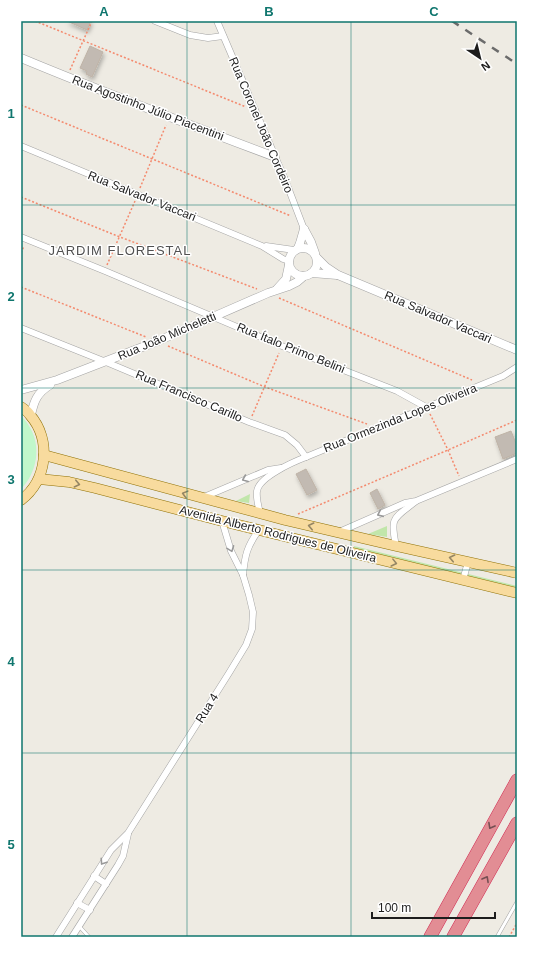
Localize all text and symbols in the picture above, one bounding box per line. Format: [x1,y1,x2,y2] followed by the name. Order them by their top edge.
[99,4,109,19] text: A
[264,4,274,19] text: B
[429,4,439,19] text: C
[460,38,500,78] north arrow
[226,55,296,195] street label: Rua Coronel João Cordeiro
[479,59,492,73] text: N
[70,73,226,143] street label: Rua Agostinho Júlio Piacentini
[7,106,15,121] text: 1
[86,168,198,224] street label: Rua Salvador Vaccari
[49,243,191,258] district label: JARDIM FLORESTAL
[382,288,494,346] street label: Rua Salvador Vaccari
[7,289,15,304] text: 2
[116,309,218,363] street label: Rua João Micheletti
[235,319,347,376] street label: Rua Ítalo Primo Belini
[133,367,245,425] street label: Rua Francisco Carillo
[321,381,479,455] street label: Rua Ormezinda Lopes Oliveira
[7,472,15,487] text: 3
[242,475,249,483] one-way arrow
[74,480,80,488] one-way arrow
[182,490,189,498] one-way arrow
[178,503,378,565] street label: Avenida Alberto Rodrigues de Oliveira
[376,509,384,517] one-way arrow
[308,522,314,530] one-way arrow
[226,545,234,552] one-way arrow
[448,555,455,563] one-way arrow
[390,558,397,567] one-way arrow
[7,654,15,669] text: 4
[193,690,222,725] street label: Rua 4
[488,822,496,829] one-way arrow
[7,837,15,852] text: 5
[100,858,108,865] one-way arrow
[481,875,488,883] one-way arrow
[372,894,495,920] scale bar
[378,901,411,915] text: 100 m

